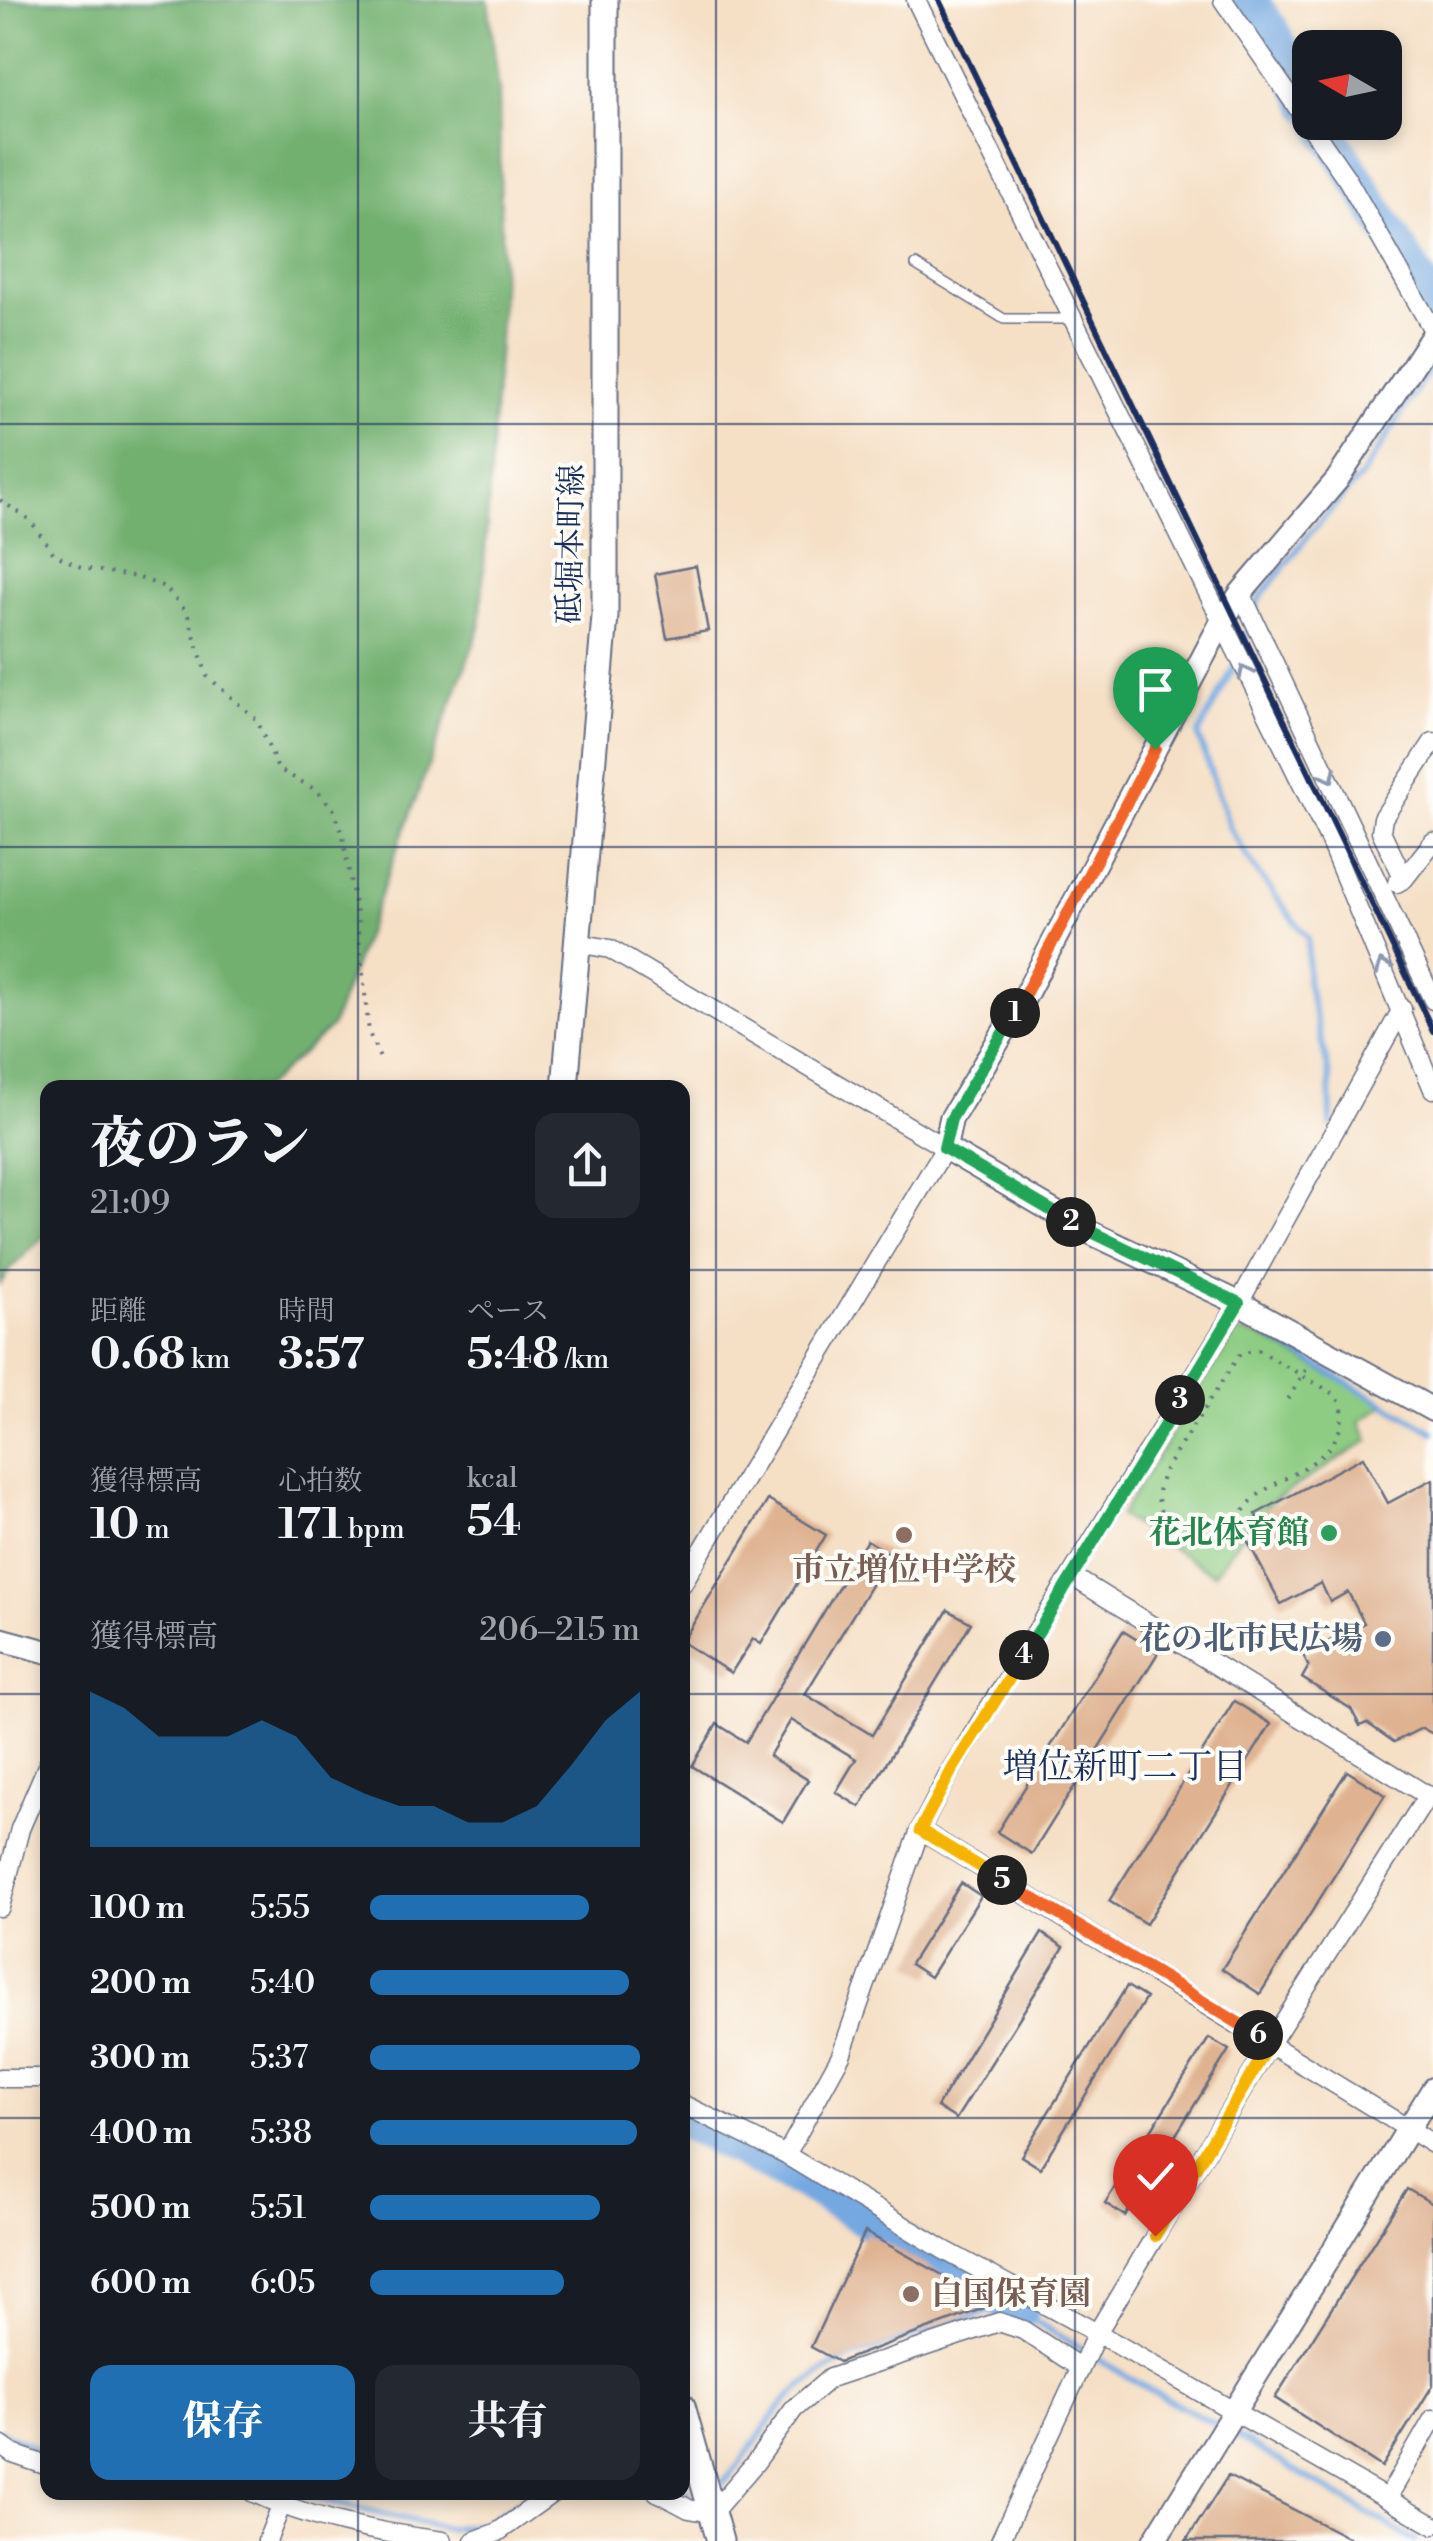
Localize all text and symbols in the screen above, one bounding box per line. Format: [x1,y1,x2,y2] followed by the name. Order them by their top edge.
[1292,30,1402,140] north arrow
[1292,30,1402,140] map controls
[550,464,592,624] street label: 砥堀本町線
[1113,647,1198,750] pin
[1128,662,1183,717] icon: arrive
[1237,664,1257,682] one-way arrow
[1316,765,1336,783] one-way arrow
[1375,958,1395,976] one-way arrow
[990,988,1040,1038] pin: 1
[1008,995,1022,1030] text: 1
[90,1111,310,1180] text: 夜のラン
[535,1113,640,1218] button: share
[90,1183,170,1223] text: 21:09
[1046,1197,1096,1247] pin: 2
[1062,1204,1080,1239] text: 2
[90,1294,146,1329] text: 距離
[278,1294,334,1329] text: 時間
[467,1294,549,1329] text: ペース
[90,1329,185,1382] text: 0.68
[278,1329,365,1382] text: 3:57
[467,1329,559,1382] text: 5:48
[185,1342,230,1377] text: km
[559,1342,609,1377] text: /km
[1155,1375,1205,1425] pin: 3
[1172,1382,1188,1417] text: 3
[467,1461,517,1496] text: kcal
[90,1464,202,1499] text: 獲得標高
[278,1464,362,1499] text: 心拍数
[467,1496,522,1549] text: 54
[90,1499,139,1552] text: 10
[278,1499,342,1552] text: 171
[139,1512,170,1547] text: m
[342,1512,405,1547] text: bpm
[1149,1513,1309,1553] place label: 花北体育館
[1318,1522,1340,1544] marker: 花北体育館
[893,1524,915,1546] marker: 市立増位中学校
[792,1550,1016,1590] place label: 市立増位中学校
[479,1610,640,1650] text: 206–215 m
[90,1617,218,1657] text: 獲得標高
[1139,1619,1363,1659] place label: 花の北市民広場
[1372,1628,1394,1650] marker: 花の北市民広場
[999,1630,1049,1680] pin: 4
[1015,1637,1033,1672] text: 4
[1002,1746,1248,1789] district label: 増位新町二丁目
[977,1855,1027,1905] pin: 5
[993,1862,1011,1897] text: 5
[90,1888,185,1928] text: 100 m
[250,1888,310,1928] text: 5:55
[90,1963,191,2003] text: 200 m
[250,1963,315,2003] text: 5:40
[1233,2010,1283,2060] pin: 6
[1249,2017,1267,2052] text: 6
[90,2038,190,2078] text: 300 m
[250,2038,308,2078] text: 5:37
[90,2113,192,2153] text: 400 m
[250,2113,312,2153] text: 5:38
[1113,2134,1198,2237] pin
[1128,2149,1183,2204] icon: check
[90,2188,191,2228] text: 500 m
[250,2188,306,2228] text: 5:51
[90,2263,191,2303] text: 600 m
[250,2263,315,2303] text: 6:05
[931,2274,1091,2314] place label: 白国保育園
[900,2283,922,2305] marker: 白国保育園
[90,2365,355,2480] button: 保存
[375,2365,640,2480] button: 共有

